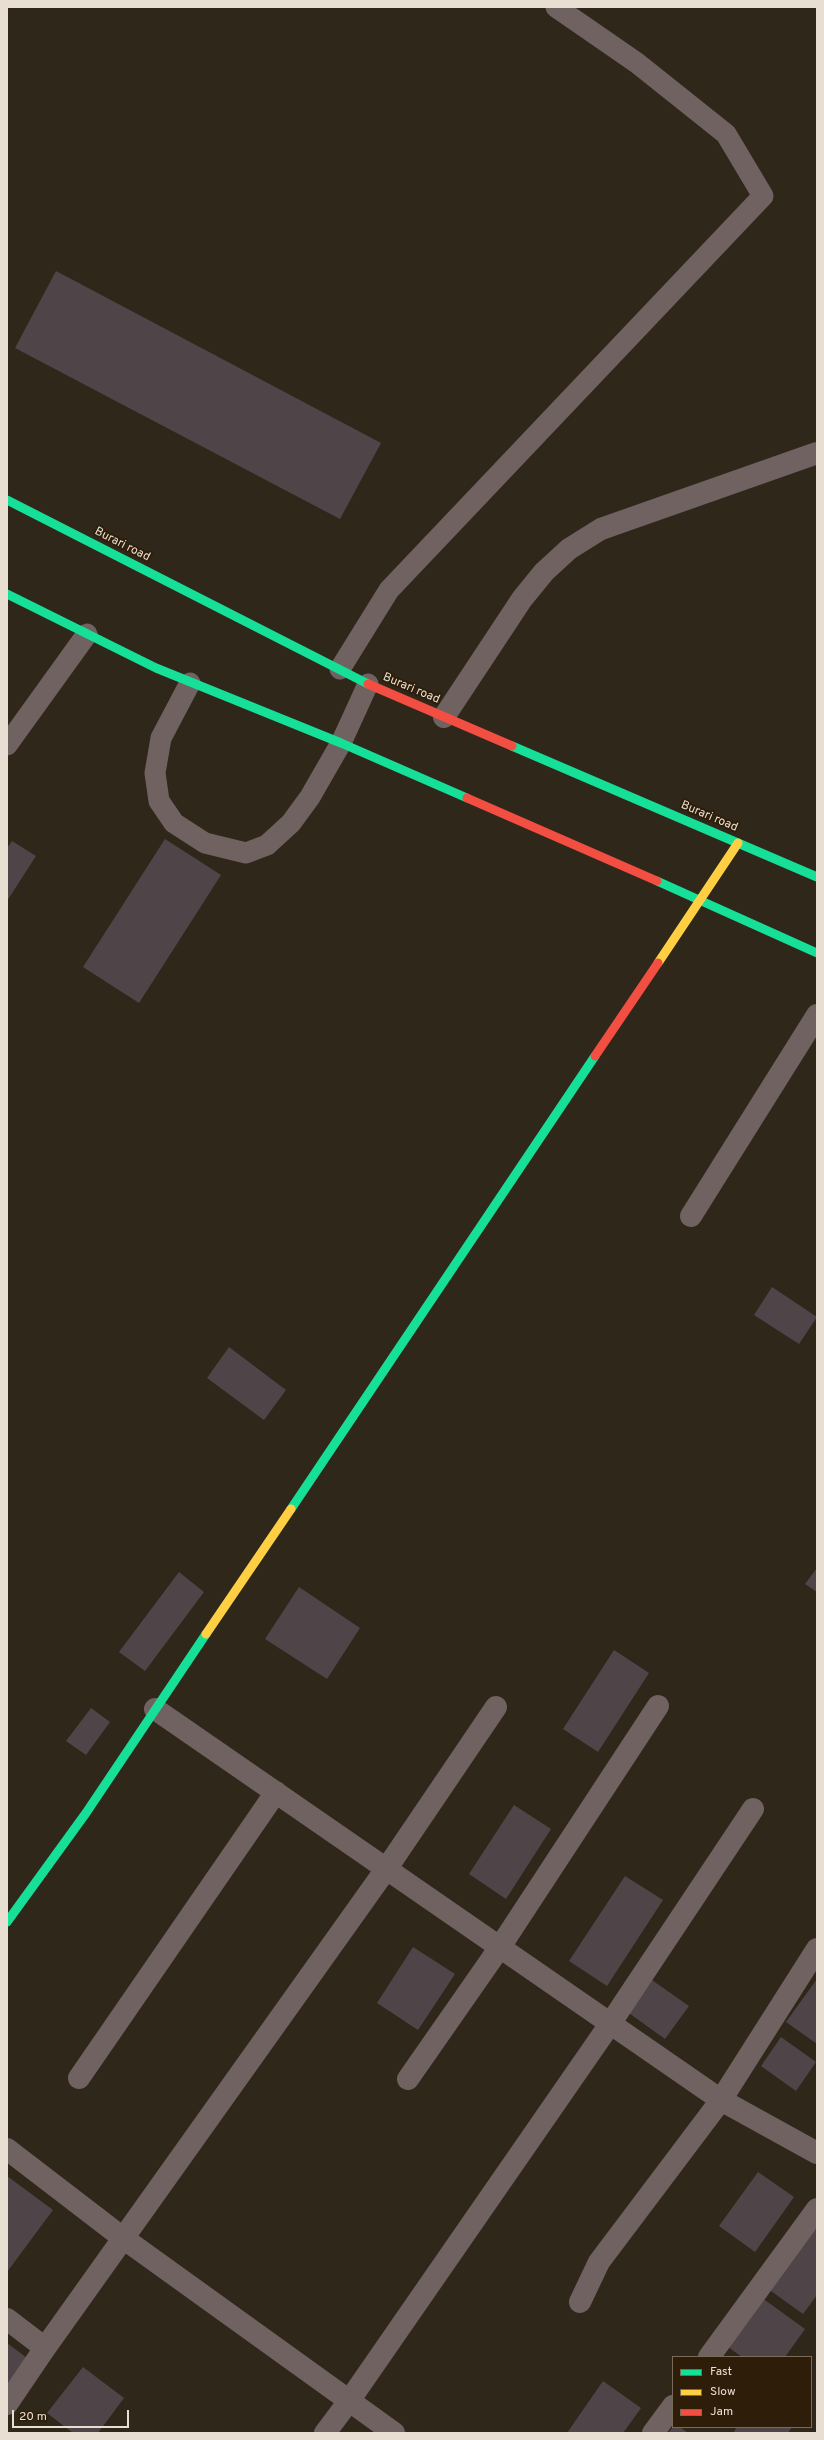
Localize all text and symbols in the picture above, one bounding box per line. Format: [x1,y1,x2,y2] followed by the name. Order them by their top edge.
[92,525,152,565] street label: Burari road
[380,671,442,707] street label: Burari road
[678,799,740,835] street label: Burari road
[672,2356,812,2428] legend
[710,2364,732,2380] text: Fast
[710,2384,736,2400] text: Slow
[14,2402,131,2428] scale bar
[710,2404,733,2420] text: Jam
[19,2409,47,2425] text: 20 m

